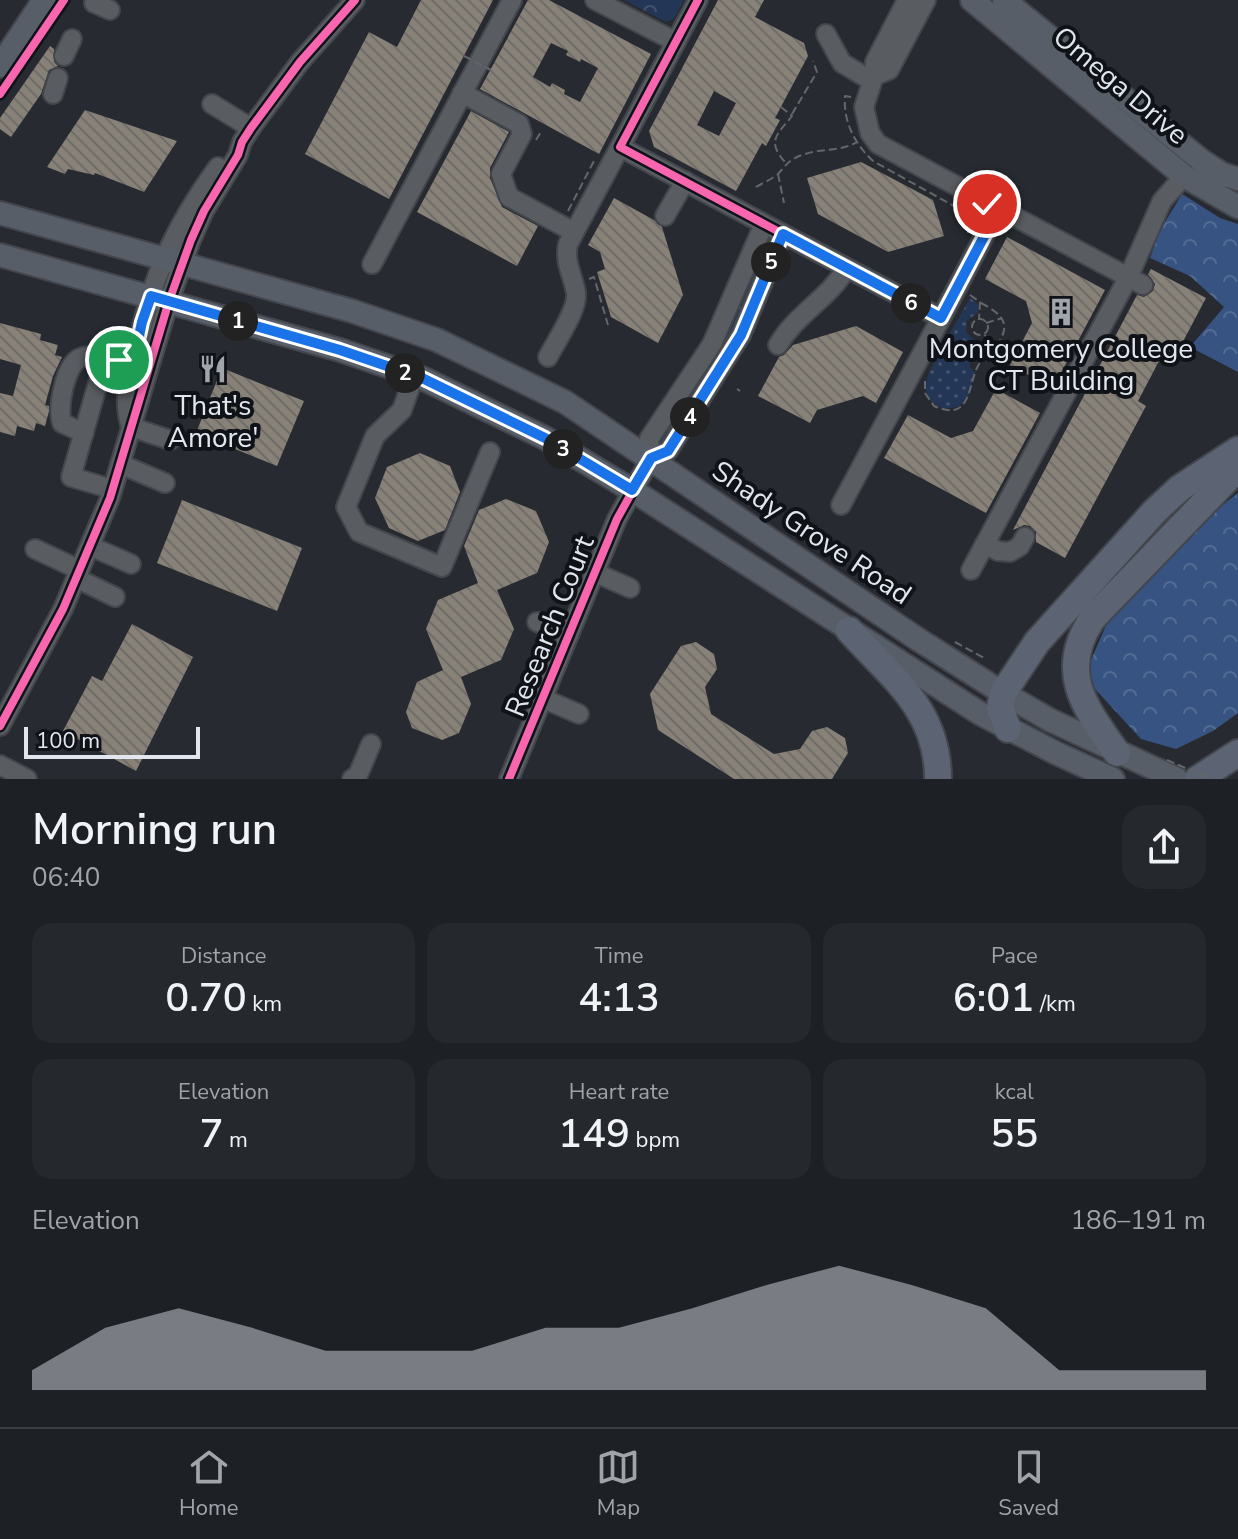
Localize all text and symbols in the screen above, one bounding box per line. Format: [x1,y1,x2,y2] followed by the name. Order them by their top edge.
[1045,18,1196,153] street label: Omega Drive
[953,170,1021,238] pin
[965,182,1009,226] icon: check
[751,242,791,282] pin: 5
[764,247,778,277] text: 5
[891,283,931,323] pin: 6
[904,288,918,318] text: 6
[1046,297,1076,327] building icon: Montgomery College CT Building
[218,301,258,341] pin: 1
[231,306,245,336] text: 1
[85,326,153,394] pin
[929,330,1193,400] place label: Montgomery College CT Building
[97,338,141,382] icon: arrive
[385,353,425,393] pin: 2
[198,354,228,384] restaurant icon: That's Amore'
[398,358,412,388] text: 2
[168,387,258,457] place label: That's Amore'
[670,397,710,437] pin: 4
[683,402,697,432] text: 4
[543,429,583,469] pin: 3
[556,434,570,464] text: 3
[704,452,919,614] street label: Shady Grove Road
[496,530,604,723] street label: Research Court
[24,723,200,759] scale bar
[36,726,100,756] text: 100 m
[32,800,277,860] text: Morning run
[1122,805,1206,889] button: share
[32,860,100,895] text: 06:40
[181,941,266,971] text: Distance
[595,941,643,971] text: Time
[991,941,1038,971] text: Pace
[165,971,247,1025] text: 0.70
[578,971,660,1025] text: 4:13
[953,971,1034,1025] text: 6:01
[247,989,282,1019] text: km
[1034,989,1076,1019] text: /km
[178,1077,269,1107] text: Elevation
[569,1077,669,1107] text: Heart rate
[995,1077,1034,1107] text: kcal
[199,1107,223,1161] text: 7
[558,1107,630,1161] text: 149
[990,1107,1038,1161] text: 55
[223,1125,248,1155] text: m
[630,1125,680,1155] text: bpm
[32,1203,140,1238] text: Elevation
[1070,1203,1206,1238] text: 186–191 m
[179,1445,238,1523] tab: Home
[596,1445,640,1523] tab: Map
[998,1445,1059,1523] tab: Saved

